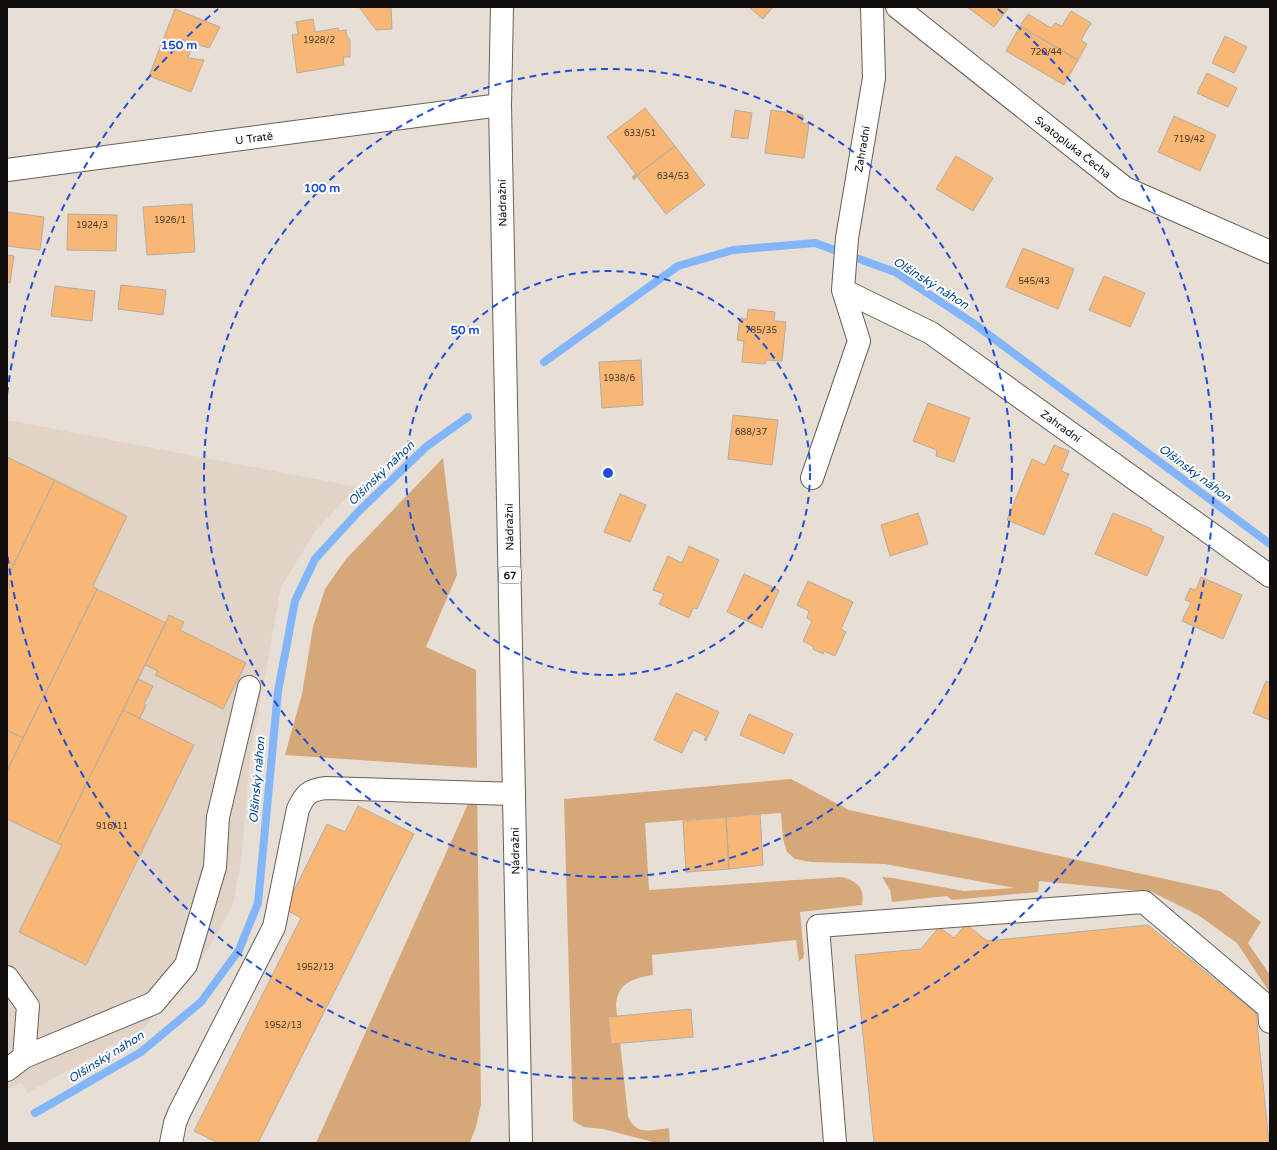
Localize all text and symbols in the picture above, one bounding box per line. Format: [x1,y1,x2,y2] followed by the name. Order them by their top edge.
[303,35,335,46] house number: 1928/2
[161,38,197,52] text: 150 m
[1030,47,1062,58] house number: 720/44
[1032,113,1114,181] street label: Svatopluka Čecha
[852,125,873,173] street label: Zahradní
[624,128,656,139] house number: 633/51
[234,129,274,148] street label: U Tratě
[1173,134,1205,145] house number: 719/42
[657,171,689,182] house number: 634/53
[496,179,509,227] street label: Nádražní
[304,181,340,195] text: 100 m
[154,215,186,226] house number: 1926/1
[76,220,108,231] house number: 1924/3
[891,254,972,312] water label: Olšinský náhon
[1018,276,1050,287] house number: 545/43
[450,323,480,337] text: 50 m
[745,325,777,336] house number: 785/35
[603,373,635,384] house number: 1938/6
[1038,407,1084,446] street label: Zahradní
[735,427,767,438] house number: 688/37
[345,437,417,508] water label: Olšinský náhon
[1156,441,1234,505] water label: Olšinský náhon
[601,466,615,480] centre of rings
[503,503,516,551] street label: Nádražní
[499,567,521,583] road number: 67
[246,736,268,824] water label: Olšinský náhon
[96,821,128,832] house number: 916/11
[509,827,522,875] street label: Nádražní
[296,962,334,973] house number: 1952/13
[264,1020,302,1031] house number: 1952/13
[66,1028,147,1086] water label: Olšinský náhon

